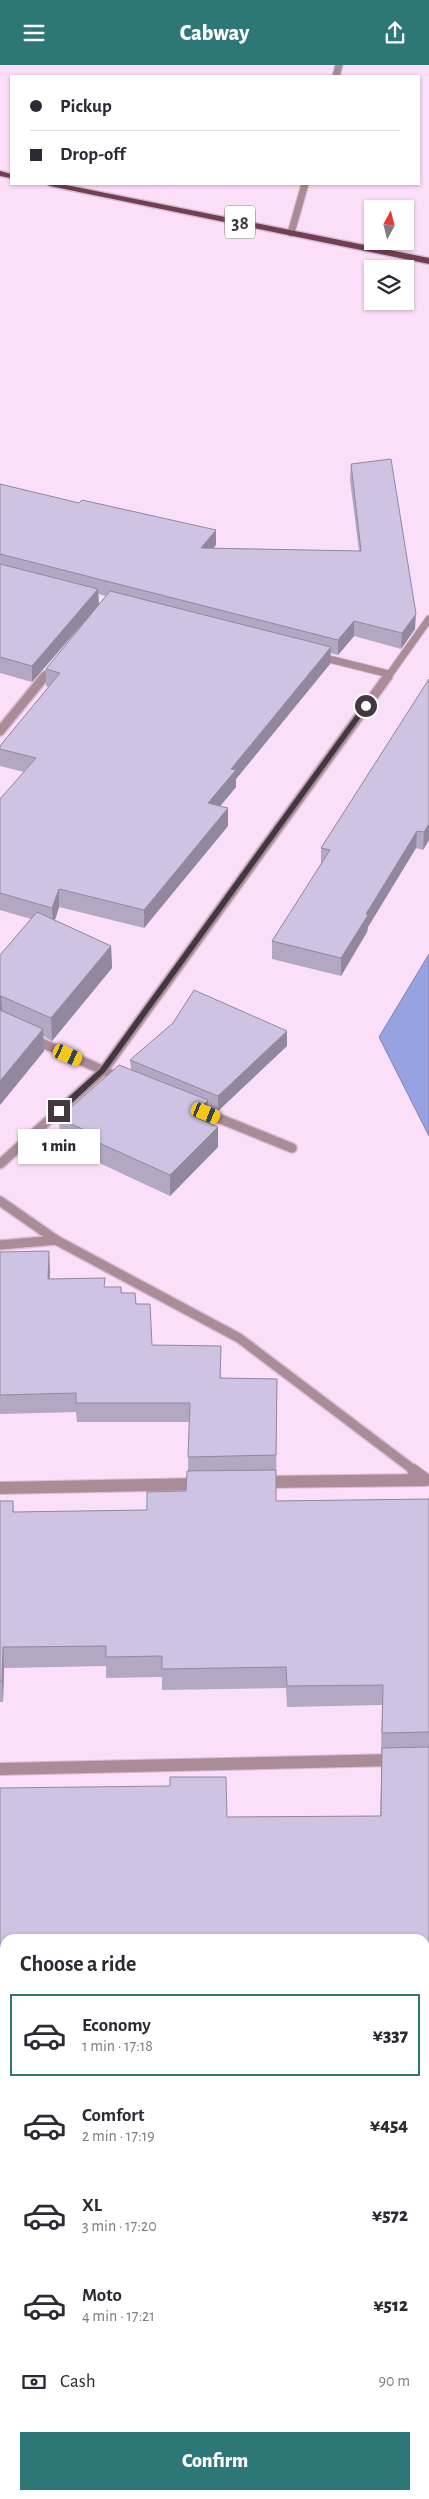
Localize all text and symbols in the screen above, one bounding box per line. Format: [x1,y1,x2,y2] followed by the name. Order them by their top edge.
[20,19,48,47] icon: menu
[381,19,409,47] icon: share
[180,22,249,44] text: Cabway
[60,97,112,116] text: Pickup
[60,145,125,164] text: Drop-off
[364,200,414,250] north arrow
[364,200,414,310] map controls
[225,205,255,238] road number: 38
[364,260,414,310] button: layers
[355,695,377,717] route start
[51,1042,84,1068] car
[48,1100,70,1122] route end
[189,1100,222,1126] car
[18,1129,100,1163] callout: 1 min
[42,1138,76,1154] text: 1 min
[20,1953,136,1975] text: Choose a ride
[22,2013,67,2058] icon: car
[82,2016,151,2035] text: Economy
[373,2026,408,2045] text: ¥337
[82,2038,153,2054] text: 1 min · 17:18
[22,2103,67,2148] icon: car
[82,2106,144,2125] text: Comfort
[370,2116,408,2135] text: ¥454
[82,2128,155,2144] text: 2 min · 17:19
[22,2193,67,2238] icon: car
[82,2196,102,2215] text: XL
[372,2206,408,2225] text: ¥572
[82,2218,157,2234] text: 3 min · 17:20
[22,2283,67,2328] icon: car
[82,2286,122,2305] text: Moto
[373,2296,408,2315] text: ¥512
[82,2308,155,2324] text: 4 min · 17:21
[20,2368,48,2396] icon: cash
[60,2372,96,2391] text: Cash
[379,2373,410,2389] text: 90 m
[20,2432,410,2490] button: Confirm

